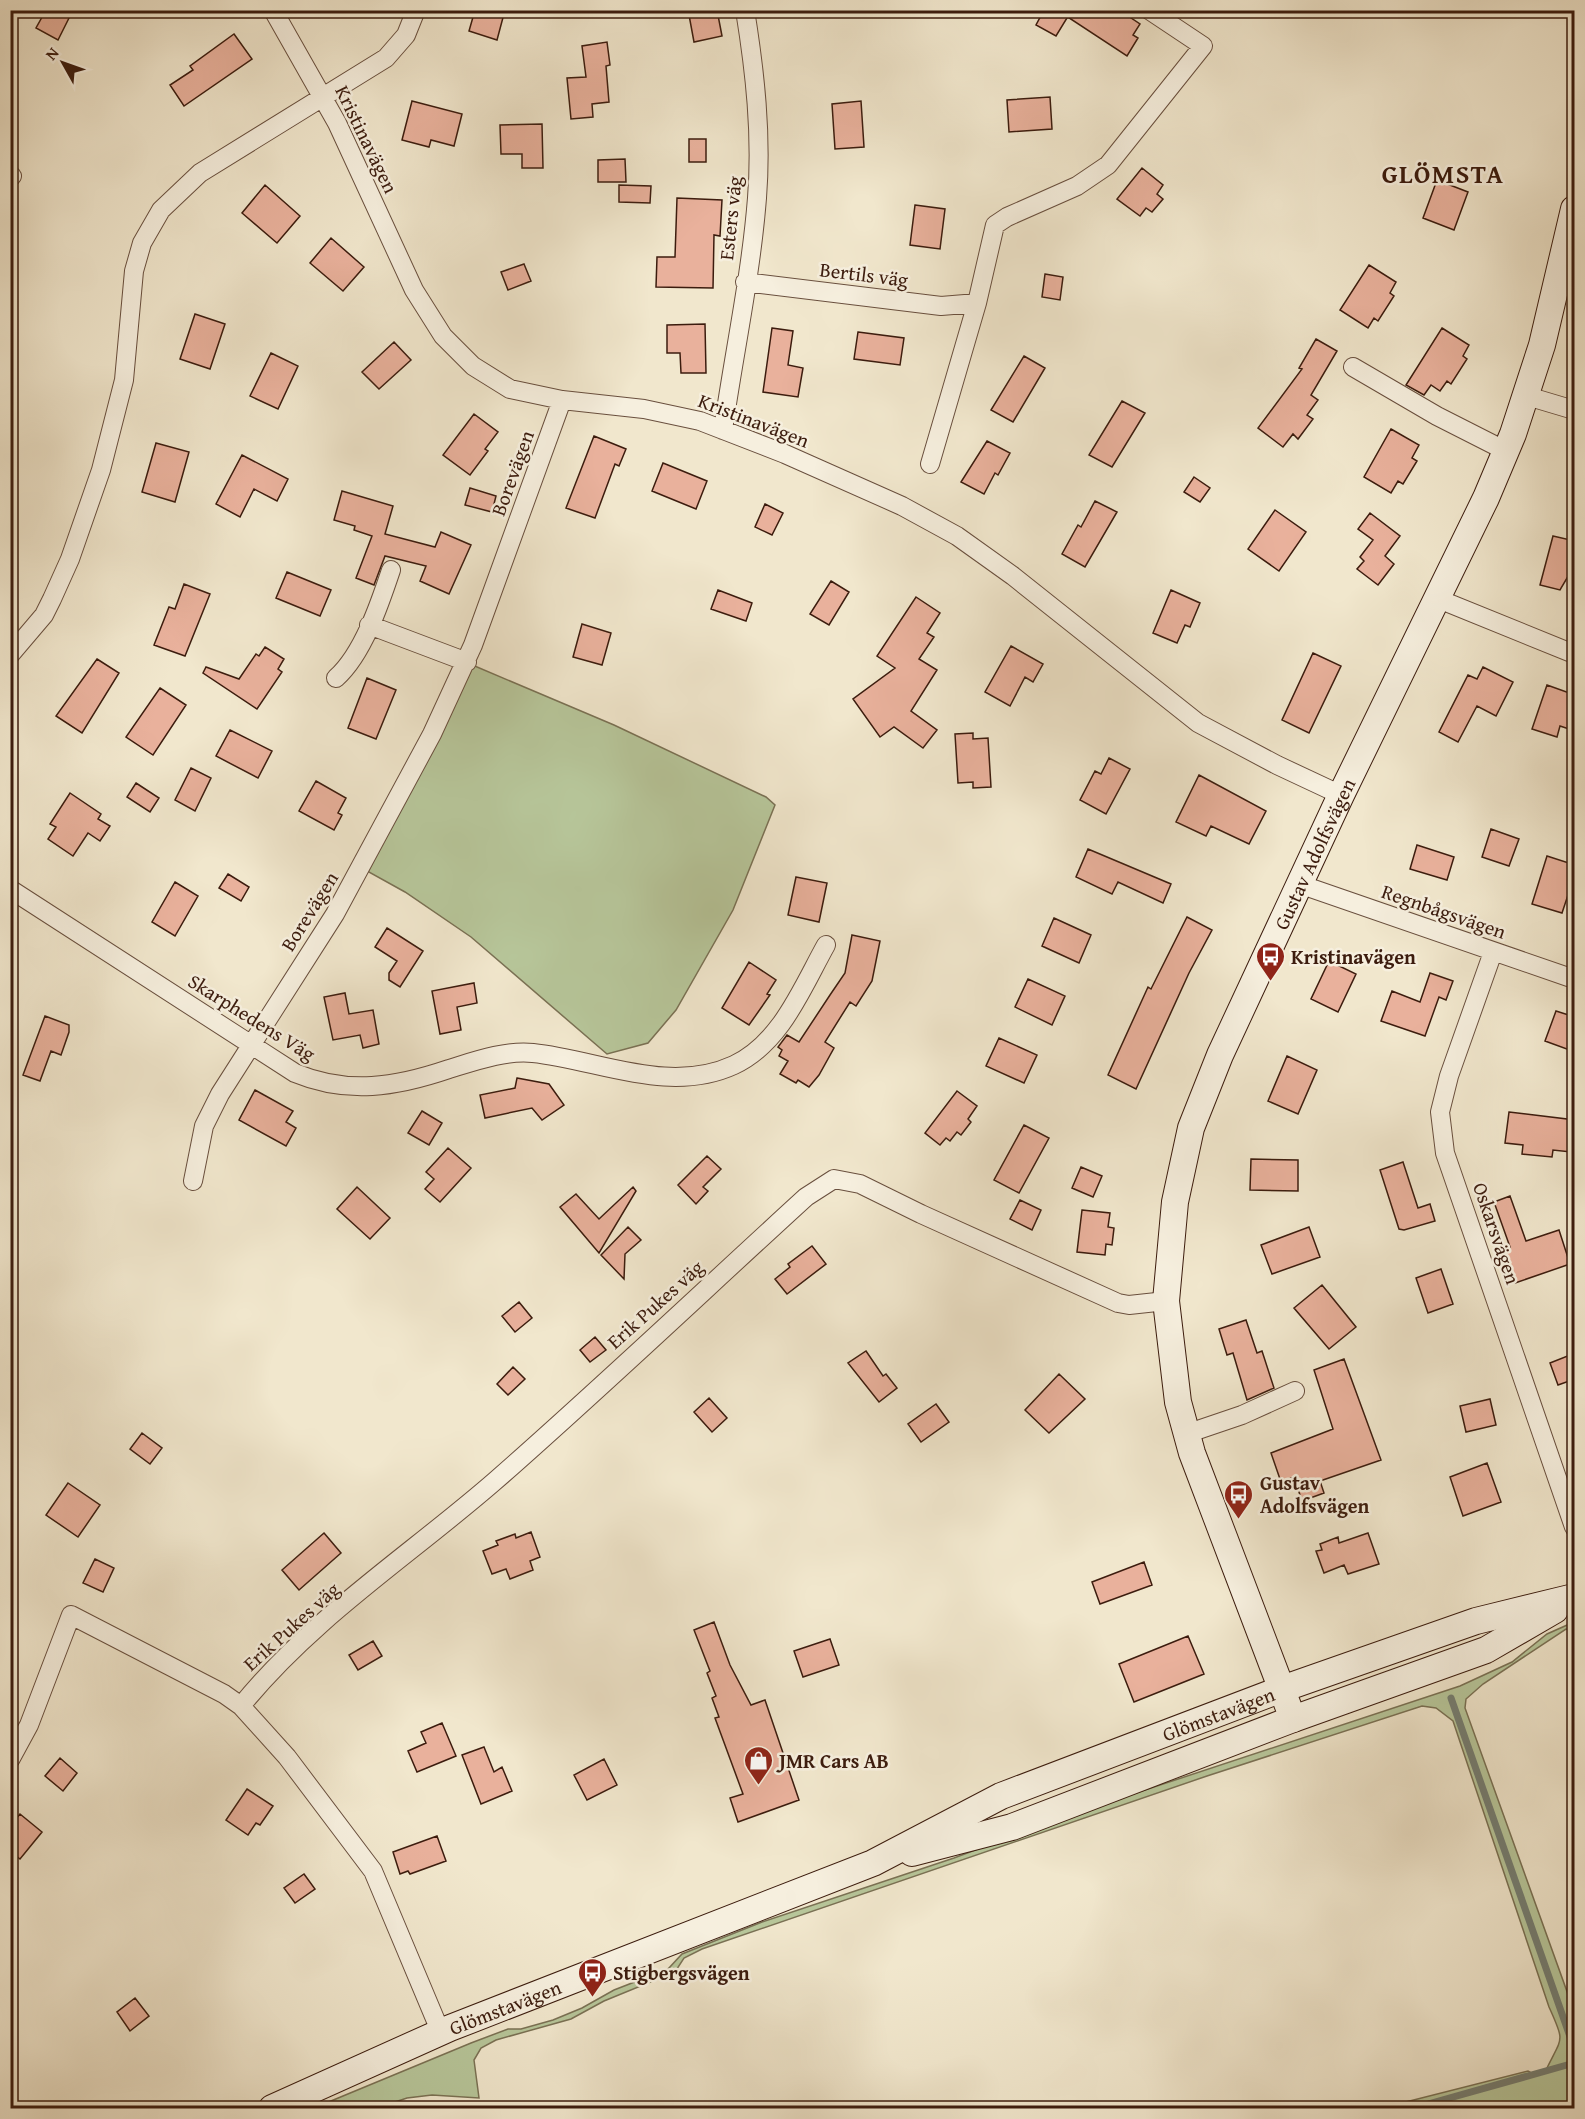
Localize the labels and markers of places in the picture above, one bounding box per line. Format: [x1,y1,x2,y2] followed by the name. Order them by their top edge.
[1254,940,1286,982] bus stop icon: Kristinavägen
[1291,942,1416,971] place label: Kristinavägen
[1260,1468,1370,1520] place label: Gustav Adolfsvägen
[1223,1478,1255,1520] bus stop icon: Gustav Adolfsvägen
[742,1744,774,1786] shop icon: JMR Cars AB
[776,1746,889,1775] place label: JMR Cars AB
[576,1956,608,1998] bus stop icon: Stigbergsvägen
[613,1958,750,1987] place label: Stigbergsvägen

